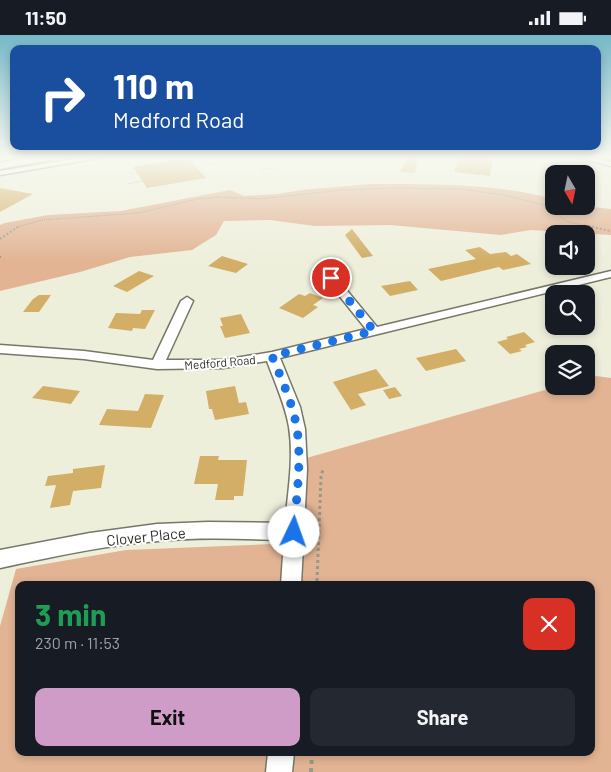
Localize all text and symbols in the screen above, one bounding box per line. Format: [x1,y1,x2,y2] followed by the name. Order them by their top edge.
[25,6,67,29] text: 11:50
[113,64,194,106] text: 110 m
[30,65,95,130] icon: right
[113,106,244,132] text: Medford Road
[545,165,595,215] north arrow
[545,165,595,395] map controls
[545,225,595,275] button: sound
[310,257,352,299] pin
[317,264,345,292] icon: arrive
[545,285,595,335] button: search
[545,345,595,395] button: layers
[184,352,256,372] street label: Medford Road
[267,505,319,557] position arrow
[106,523,186,549] street label: Clover Place
[35,596,106,632] text: 3 min
[523,598,575,650] button: close
[35,633,120,652] text: 230 m · 11:53
[35,688,300,746] button: Exit
[310,688,575,746] button: Share

